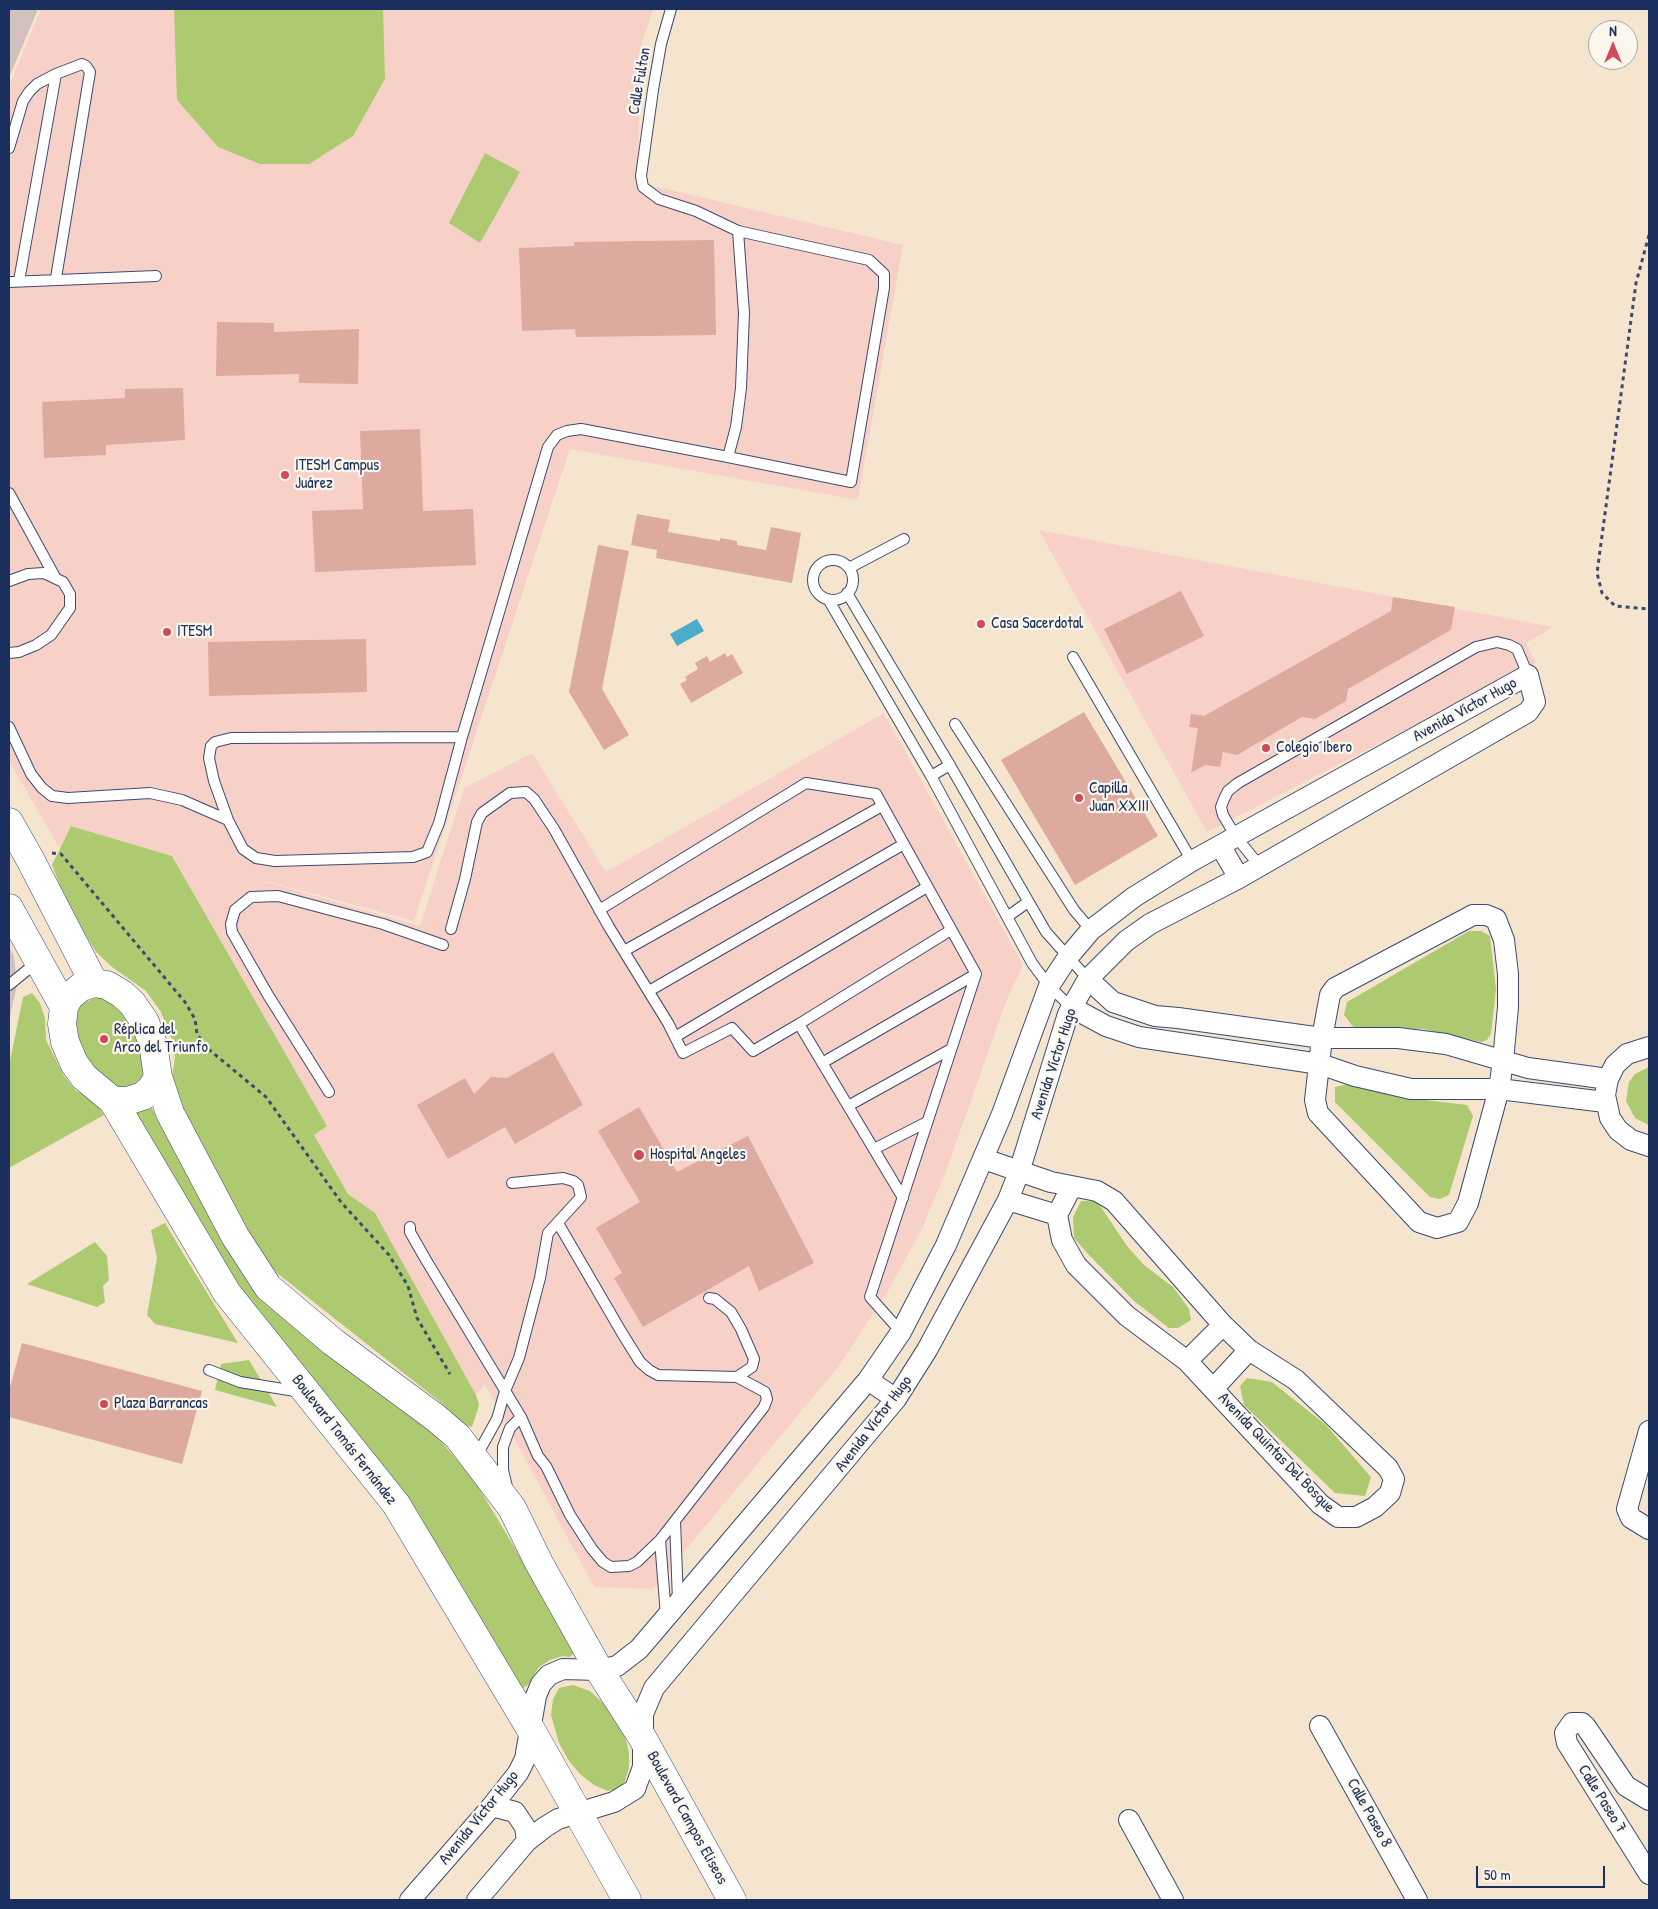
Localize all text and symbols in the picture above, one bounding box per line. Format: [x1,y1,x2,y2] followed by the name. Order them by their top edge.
[1588,20,1638,70] north arrow
[1609,21,1617,40] text: N
[625,46,655,116] street label: Calle Fulton
[295,456,379,494] place label: ITESM Campus Juárez
[279,469,291,481] marker: ITESM Campus Juárez
[991,614,1083,634] place label: Casa Sacerdotal
[975,618,987,630] marker: Casa Sacerdotal
[177,622,212,642] place label: ITESM
[161,626,173,638] marker: ITESM
[1410,674,1520,746] street label: Avenida Víctor Hugo
[1276,738,1352,758] place label: Colegio Ibero
[1260,742,1272,754] marker: Colegio Ibero
[1089,779,1149,817] place label: Capilla Juan XXIII
[1073,792,1085,804] marker: Capilla Juan XXIII
[1027,1006,1081,1122] street label: Avenida Víctor Hugo
[114,1020,208,1058] place label: Réplica del Arco del Triunfo
[98,1033,110,1045] marker: Réplica del Arco del Triunfo
[650,1145,746,1165] place label: Hospital Angeles
[632,1148,646,1162] marker: Hospital Angeles
[287,1371,401,1509] street label: Boulevard Tomás Fernández
[832,1372,916,1476] street label: Avenida Víctor Hugo
[1214,1389,1338,1517] street label: Avenida Quintas Del Bosque
[114,1394,208,1414] place label: Plaza Barrancas
[98,1398,110,1410] marker: Plaza Barrancas
[642,1748,732,1888] street label: Boulevard Campos Eliseos
[1574,1761,1630,1837] street label: Calle Paseo 7
[435,1767,523,1869] street label: Avenida Víctor Hugo
[1342,1775,1396,1851] street label: Calle Paseo 8
[1478,1856,1607,1888] scale bar
[1484,1864,1511,1885] text: 50 m

